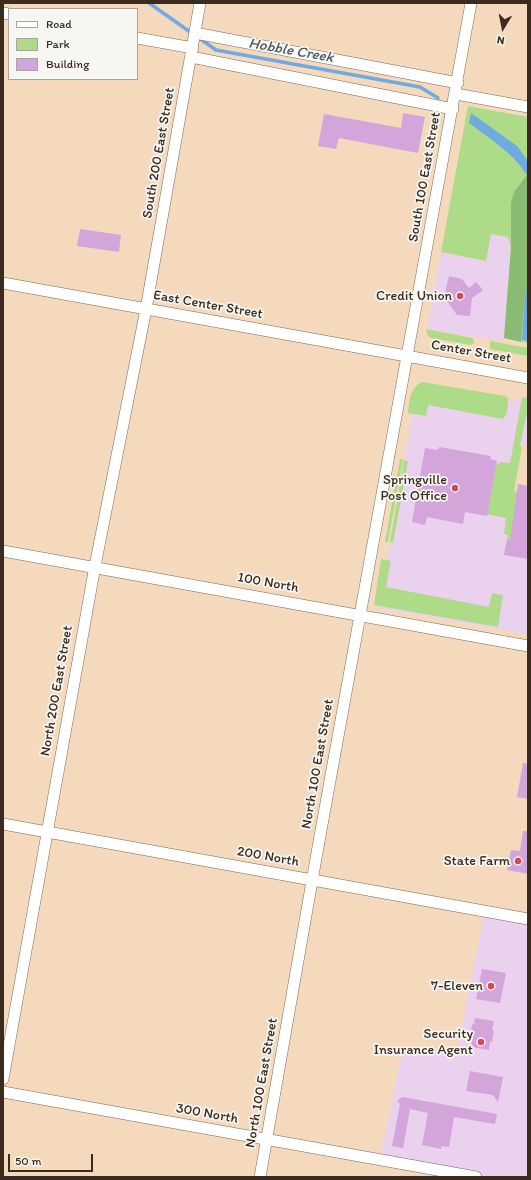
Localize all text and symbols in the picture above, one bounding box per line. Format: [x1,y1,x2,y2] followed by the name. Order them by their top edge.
[8,8,138,80] legend
[483,8,523,48] north arrow
[46,17,72,31] text: Road
[496,33,506,47] text: N
[247,35,335,67] water label: Hobble Creek
[46,37,70,51] text: Park
[46,57,89,71] text: Building
[139,86,179,220] street label: South 200 East Street
[405,111,445,243] street label: South 100 East Street
[152,287,264,323] street label: East Center Street
[376,288,452,304] place label: Credit Union
[455,291,465,301] marker: Credit Union
[430,337,512,367] street label: Center Street
[380,472,447,504] place label: Springville Post Office
[450,483,460,493] marker: Springville Post Office
[236,569,300,597] street label: 100 North
[37,624,77,758] street label: North 200 East Street
[298,698,338,830] street label: North 100 East Street
[236,843,300,871] street label: 200 North
[444,853,510,869] place label: State Farm
[513,856,523,866] marker: State Farm
[431,978,483,994] place label: 7-Eleven
[486,981,496,991] marker: 7-Eleven
[242,1017,282,1149] street label: North 100 East Street
[374,1026,473,1058] place label: Security Insurance Agent
[476,1037,486,1047] marker: Security Insurance Agent
[175,1100,239,1128] street label: 300 North
[10,1146,95,1172] scale bar
[15,1154,41,1168] text: 50 m

